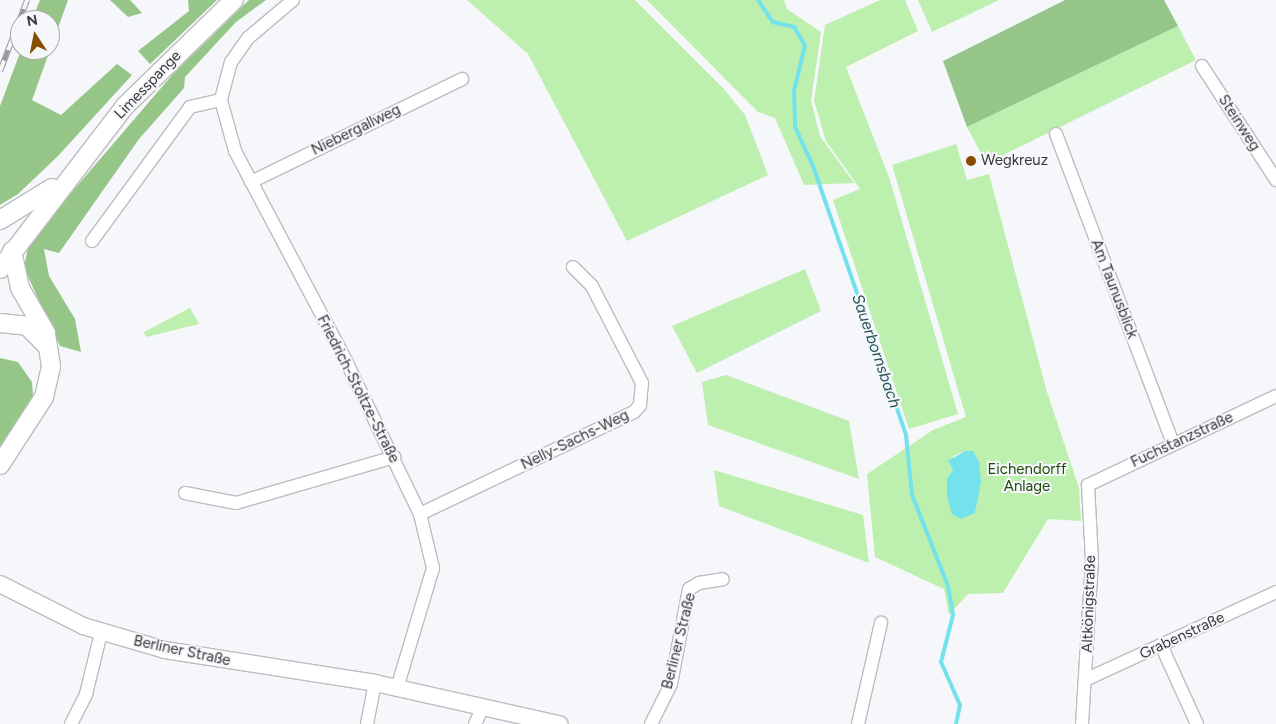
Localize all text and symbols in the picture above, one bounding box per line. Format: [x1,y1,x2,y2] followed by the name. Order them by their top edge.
[10,10,60,60] north arrow
[25,11,39,30] text: N
[111,47,185,123] street label: Limesspange
[1214,92,1264,154] street label: Steinweg
[308,101,404,159] street label: Niebergallweg
[981,152,1048,170] place label: Wegkreuz
[965,155,977,167] marker: Wegkreuz
[1087,237,1141,341] street label: Am Taunusblick
[847,291,905,411] water label: Sauerbornsbach
[313,312,403,466] street label: Friedrich-Stoltze-Straße
[518,406,632,474] street label: Nelly-Sachs-Weg
[1128,408,1236,472] street label: Fuchstanzstraße
[987,460,1067,495] park label: Eichendorff Anlage
[1078,555,1100,653] street label: Altkönigstraße
[658,591,700,691] street label: Berliner Straße
[1137,609,1227,663] street label: Grabenstraße
[132,632,232,670] street label: Berliner Straße

